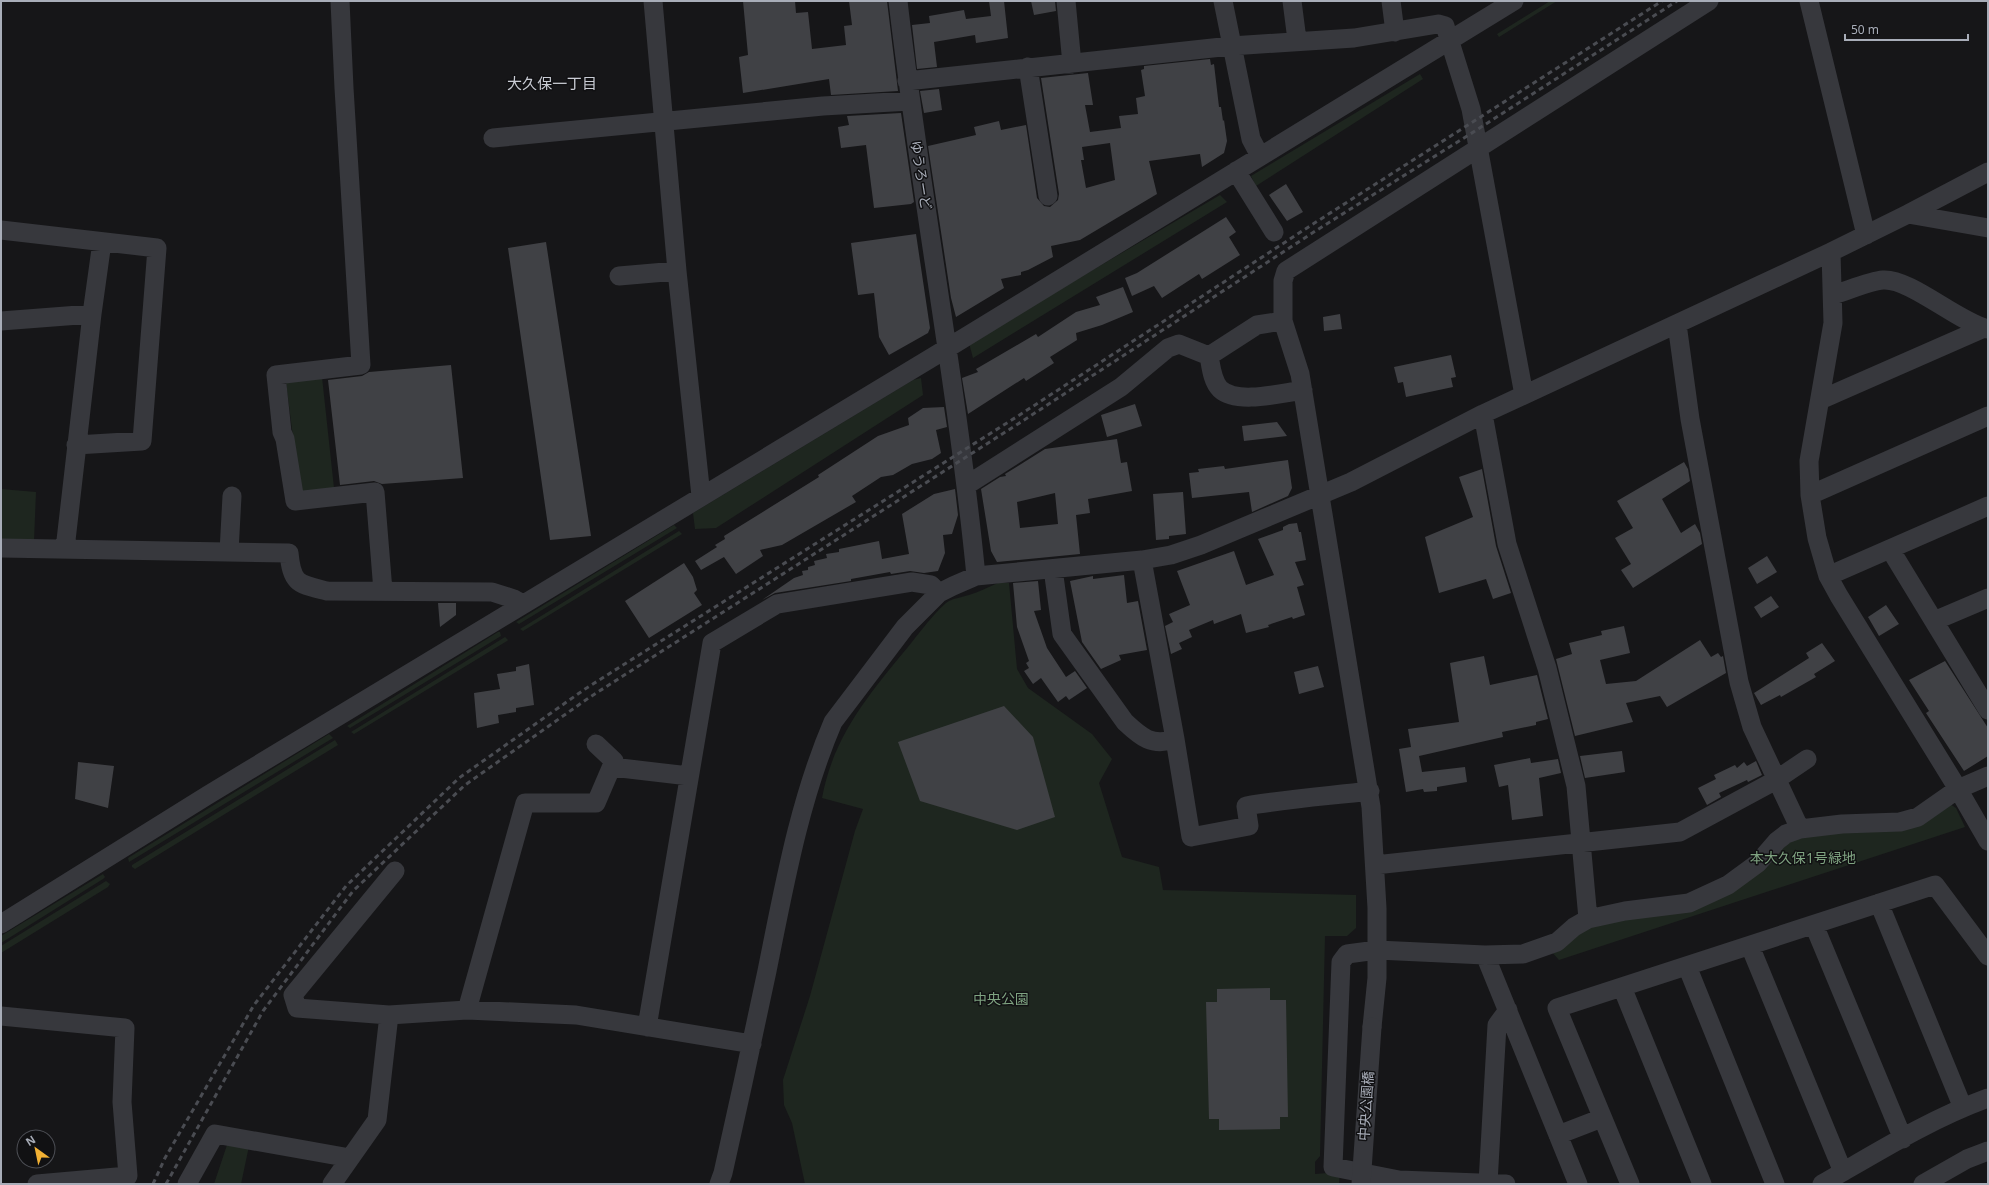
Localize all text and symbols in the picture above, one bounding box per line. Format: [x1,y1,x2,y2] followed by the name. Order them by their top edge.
[1845,16,1968,42] scale bar
[1851,21,1879,38] text: 50 m
[507,73,597,93] district label: 大久保一丁目
[907,139,936,211] street label: ゆうろーど
[1750,848,1856,867] park label: 本大久保1号緑地
[973,989,1029,1008] park label: 中央公園
[1354,1070,1377,1142] street label: 中央公園橋
[16,1129,56,1169] north arrow
[22,1131,38,1149] text: N

